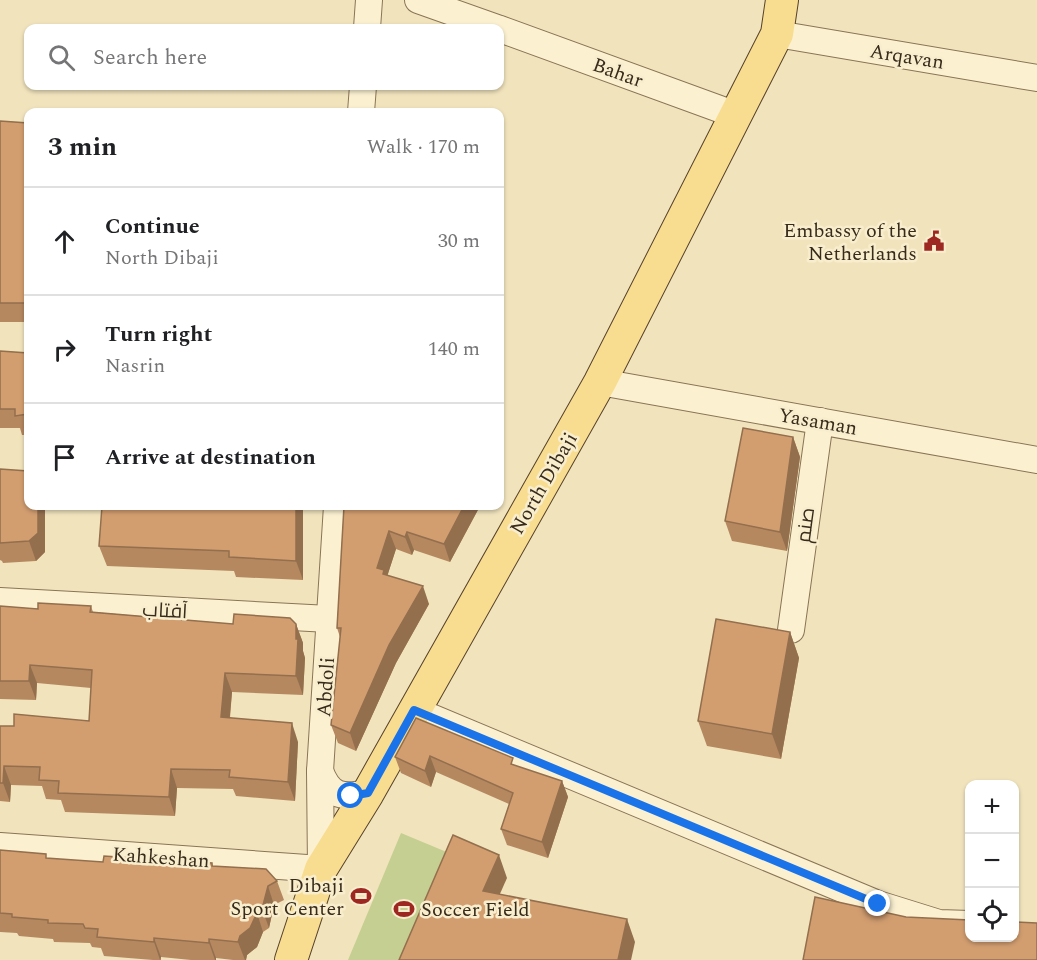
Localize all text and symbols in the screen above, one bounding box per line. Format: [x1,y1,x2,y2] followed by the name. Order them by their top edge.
[24,24,504,90] search box
[868,36,946,78] street label: Arqavan
[45,41,78,74] icon: search
[93,41,207,74] text: Search here
[588,50,647,96] street label: Bahar
[48,127,117,167] text: 3 min
[367,132,480,162] text: Walk · 170 m
[105,210,200,243] text: Continue
[783,216,917,269] place label: Embassy of the Netherlands
[48,225,81,258] icon: ahead
[438,226,480,256] text: 30 m
[922,229,946,253] public building icon: Embassy of the Netherlands
[105,243,219,273] text: North Dibaji
[105,318,212,351] text: Turn right
[48,333,81,366] icon: right
[428,334,480,364] text: 140 m
[105,351,165,381] text: Nasrin
[776,400,860,444] street label: Yasaman
[502,427,585,540] street label: North Dibaji
[48,441,81,474] icon: arrive
[105,441,316,474] text: Arrive at destination
[789,505,823,545] street label: صنم
[142,595,189,627] street label: آفتاب
[309,656,343,718] street label: Abdoli
[965,780,1019,942] map controls
[965,780,1019,834] button: +
[337,782,363,808] route start
[965,834,1019,888] button: −
[111,840,211,876] street label: Kahkeshan
[231,871,344,924] place label: Dibaji Sport Center
[349,884,373,908] sports icon: Dibaji Sport Center
[965,888,1019,942] button: locate
[864,890,890,916] route end
[421,895,530,925] place label: Soccer Field
[392,897,416,921] sports icon: Soccer Field

